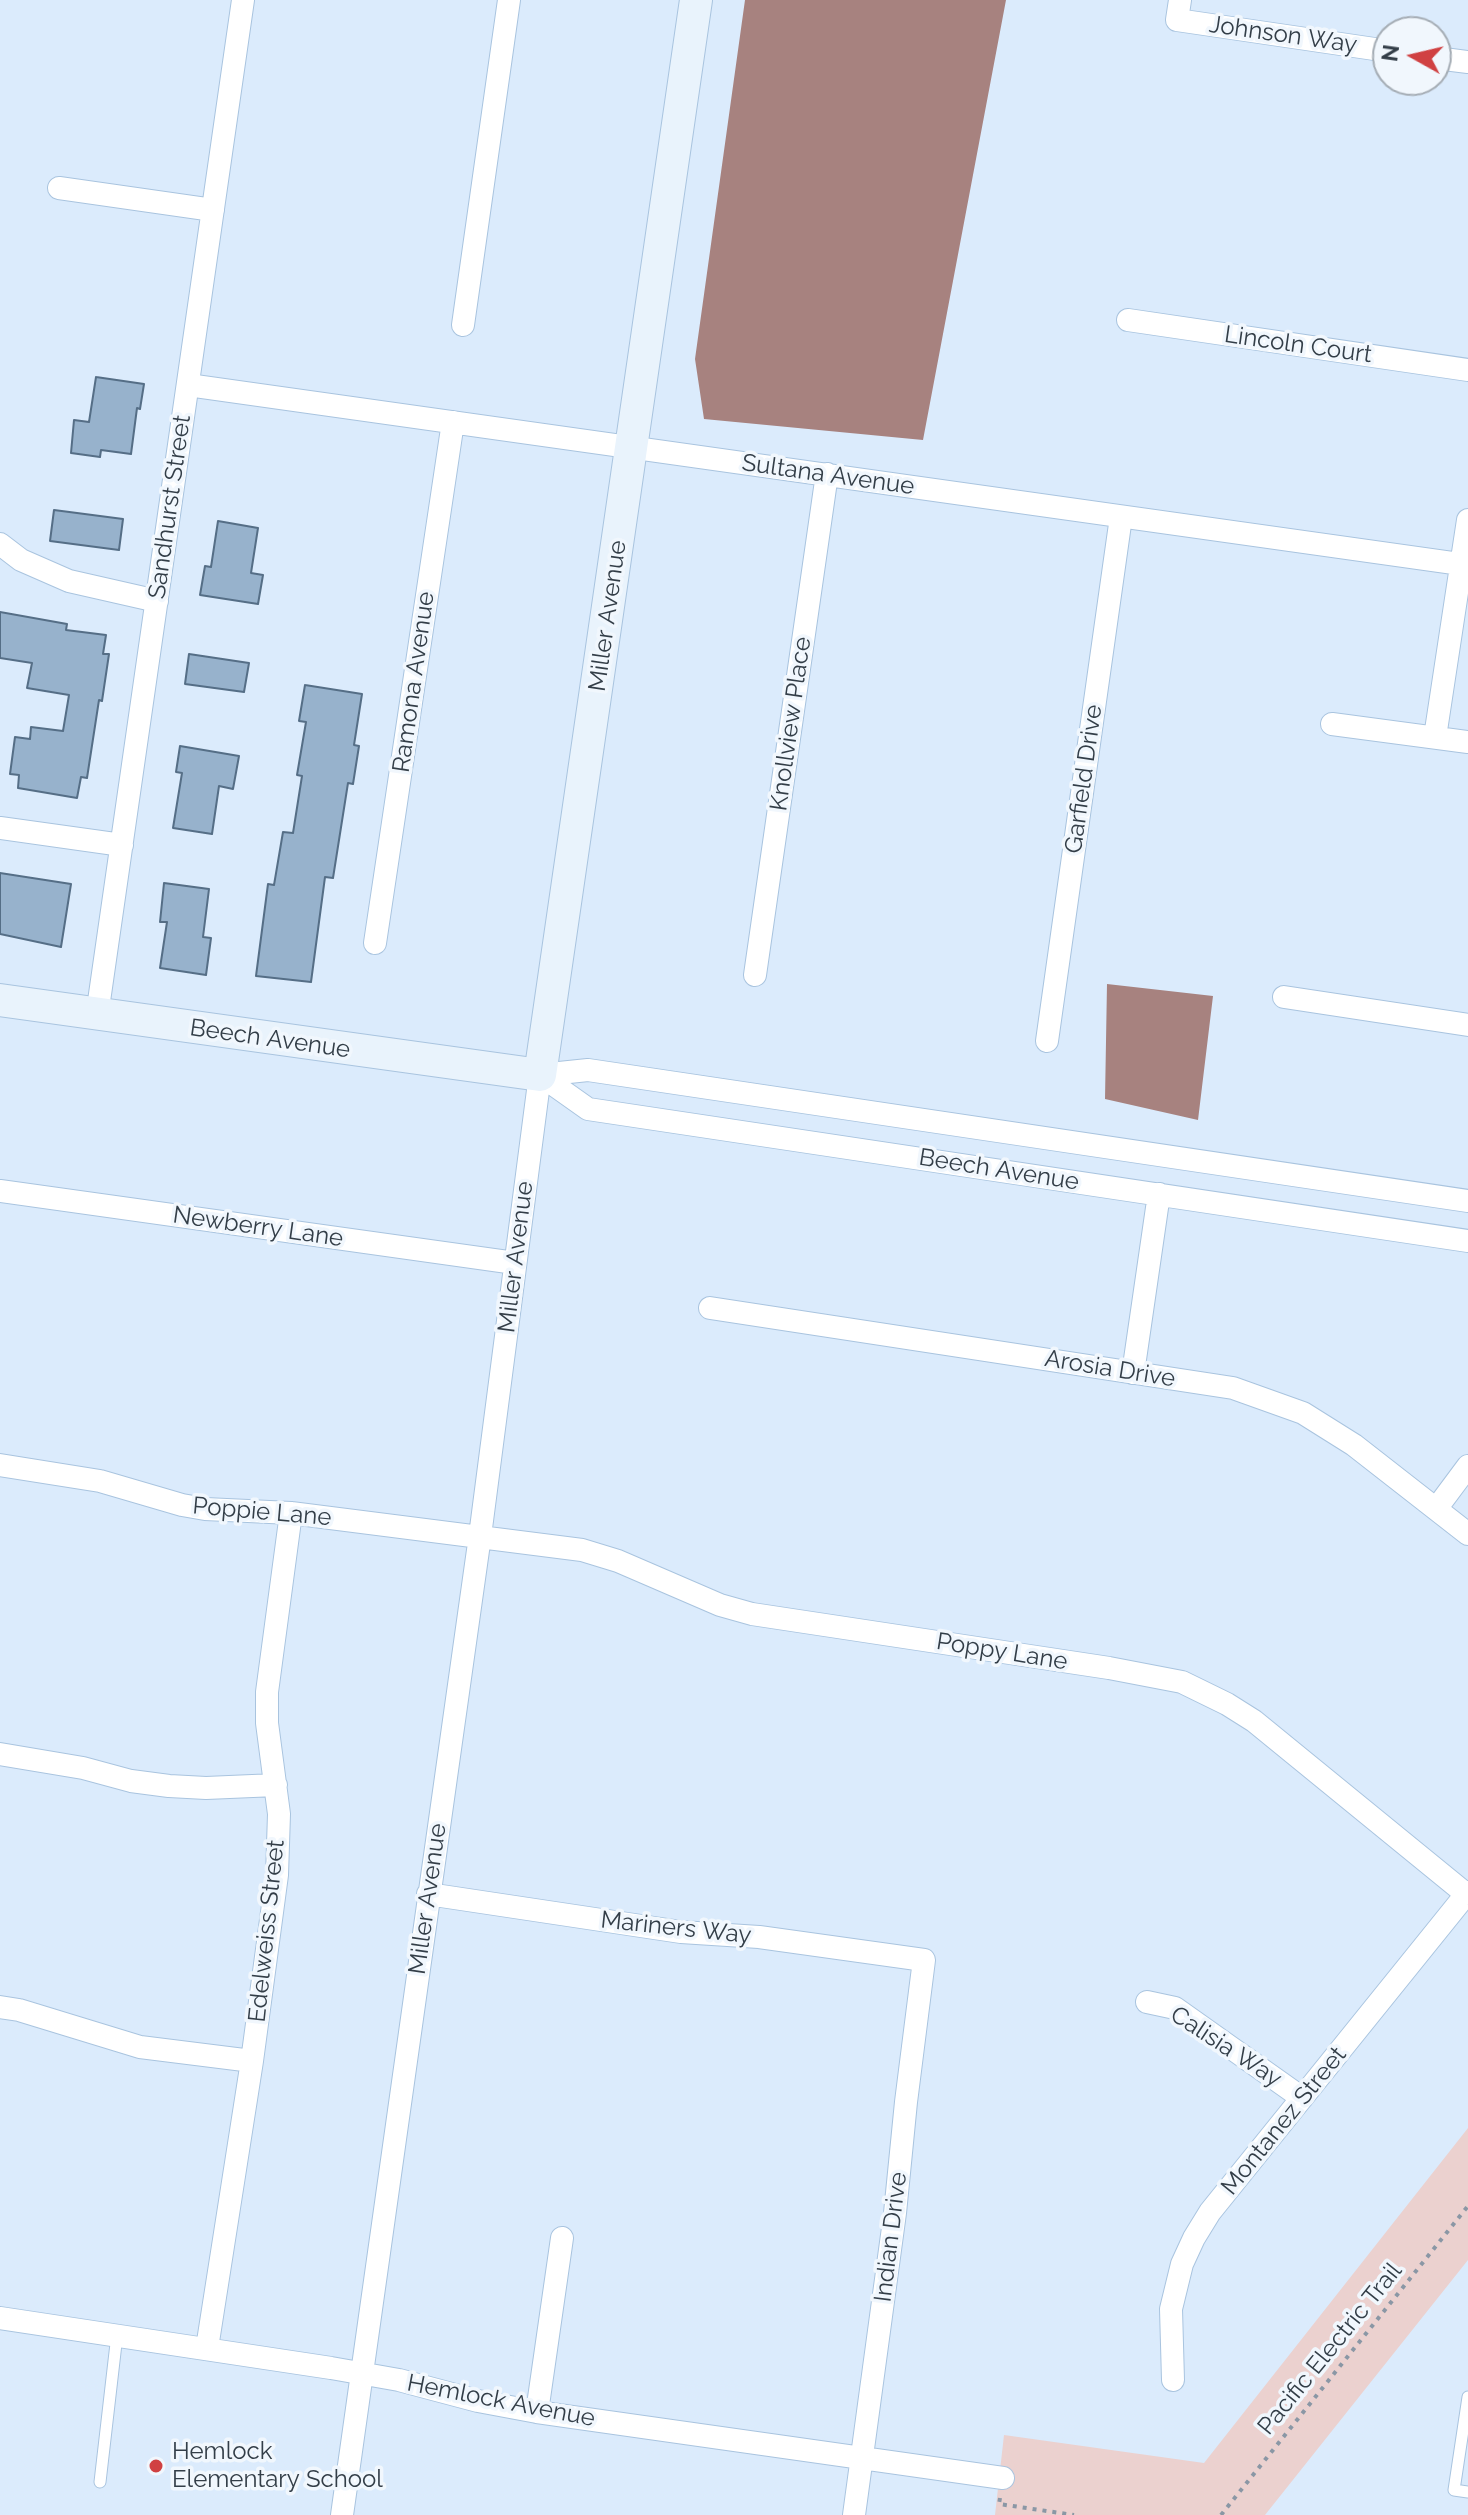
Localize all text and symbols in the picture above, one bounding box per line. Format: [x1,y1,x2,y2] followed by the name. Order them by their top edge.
[1207,10,1359,60] street label: Johnson Way
[1372,16,1452,96] north arrow
[1376,43,1404,63] text: N
[1222,320,1374,370] street label: Lincoln Court
[143,413,197,601] street label: Sandhurst Street
[740,449,916,501] street label: Sultana Avenue
[583,539,633,693] street label: Miller Avenue
[387,590,441,774] street label: Ramona Avenue
[765,635,817,813] street label: Knollview Place
[1059,703,1109,855] street label: Garfield Drive
[188,1013,352,1065] street label: Beech Avenue
[917,1143,1081,1197] street label: Beech Avenue
[492,1180,540,1334] street label: Miller Avenue
[171,1201,345,1253] street label: Newberry Lane
[1043,1344,1177,1394] street label: Arosia Drive
[191,1492,333,1532] street label: Poppie Lane
[934,1627,1070,1677] street label: Poppy Lane
[403,1822,453,1976] street label: Miller Avenue
[243,1838,291,2024] street label: Edelweiss Street
[599,1906,753,1950] street label: Mariners Way
[1165,2000,1287,2094] street label: Calisia Way
[1215,2041,1353,2201] street label: Montanez Street
[869,2170,913,2304] street label: Indian Drive
[1252,2257,1408,2441] street label: Pacific Electric Trail
[405,2369,597,2433] street label: Hemlock Avenue
[172,2438,383,2494] place label: Hemlock Elementary School
[147,2457,165,2475] marker: Hemlock Elementary School

